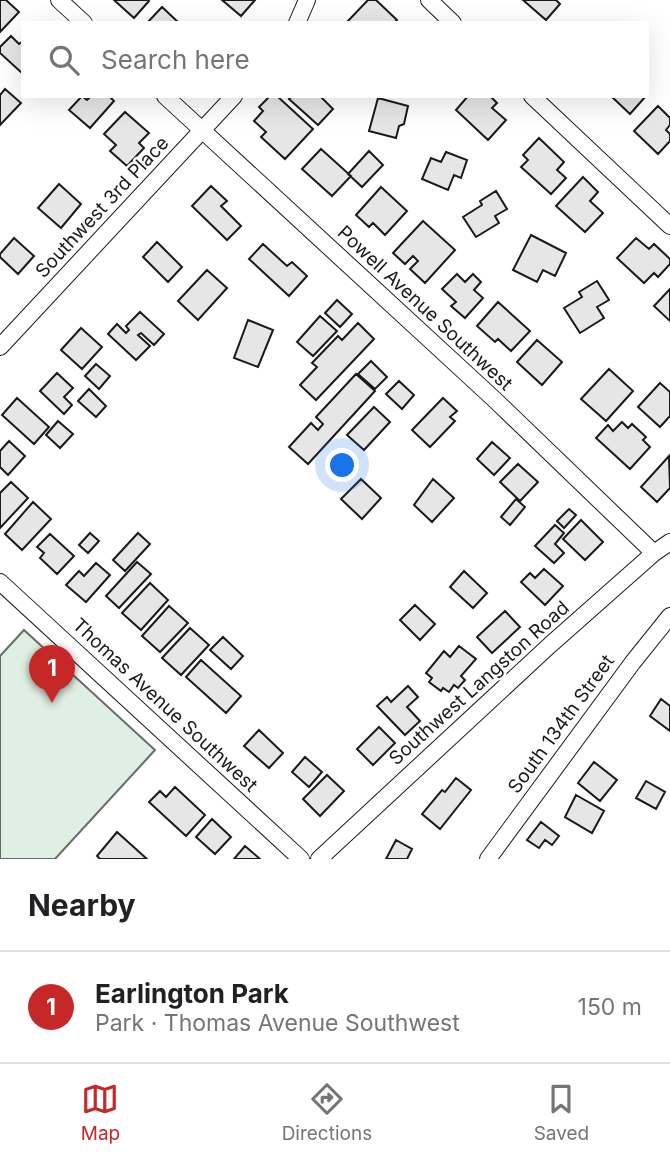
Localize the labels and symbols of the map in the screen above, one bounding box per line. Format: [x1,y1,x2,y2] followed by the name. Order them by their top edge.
[30,131,174,283] street label: Southwest 3rd Place
[333,221,517,395] street label: Powell Avenue Southwest
[325,448,359,482] your location
[384,596,574,770] street label: Southwest Langston Road
[68,613,262,797] street label: Thomas Avenue Southwest
[29,645,75,703] pin: 1
[503,650,619,798] street label: South 134th Street

